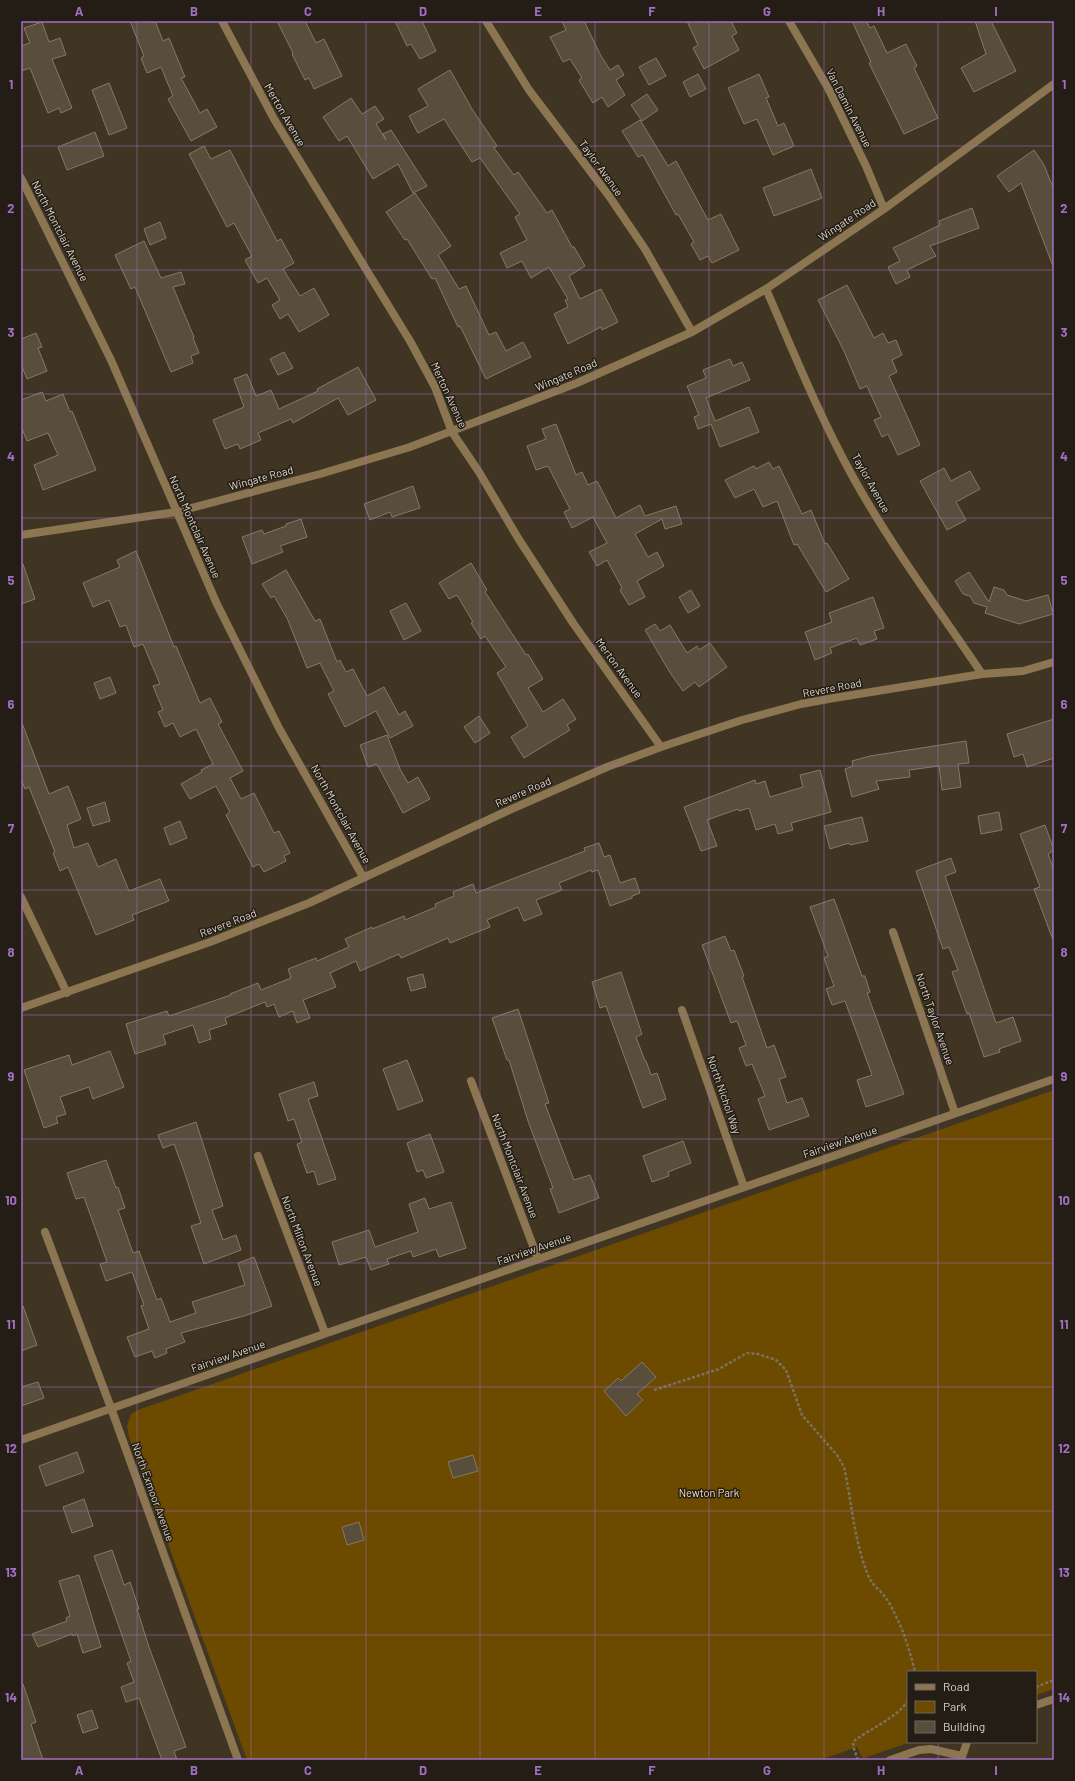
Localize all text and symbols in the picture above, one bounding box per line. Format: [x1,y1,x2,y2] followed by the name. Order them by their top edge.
[75,3,84,19] text: A
[190,3,198,19] text: B
[304,3,312,19] text: C
[419,3,427,19] text: D
[534,3,542,19] text: E
[648,3,656,19] text: F
[763,3,771,19] text: G
[877,3,885,19] text: H
[994,3,998,19] text: I
[824,66,875,150] street label: Van Damin Avenue
[9,76,13,92] text: 1
[1062,76,1066,92] text: 1
[262,81,309,149] street label: Merton Avenue
[577,137,626,199] street label: Taylor Avenue
[29,178,92,283] street label: North Montclair Avenue
[816,196,878,243] street label: Wingate Road
[7,200,15,216] text: 2
[1060,200,1068,216] text: 2
[7,324,15,340] text: 3
[1060,324,1068,340] text: 3
[533,356,599,393] street label: Wingate Road
[429,360,470,430] street label: Merton Avenue
[7,448,15,464] text: 4
[1060,448,1068,464] text: 4
[850,451,893,515] street label: Taylor Avenue
[227,463,294,492] street label: Wingate Road
[167,473,224,580] street label: North Montclair Avenue
[7,572,15,588] text: 5
[1060,572,1068,588] text: 5
[593,635,646,700] street label: Merton Avenue
[801,675,862,700] street label: Revere Road
[8,696,15,712] text: 6
[1061,696,1068,712] text: 6
[309,762,374,866] street label: North Montclair Avenue
[493,773,553,810] street label: Revere Road
[8,820,15,836] text: 7
[1061,820,1068,836] text: 7
[198,906,258,939] street label: Revere Road
[7,944,15,960] text: 8
[1060,944,1068,960] text: 8
[914,971,957,1067] street label: North Taylor Avenue
[705,1054,744,1136] street label: North Nichol Way
[8,1068,15,1084] text: 9
[1061,1068,1068,1084] text: 9
[489,1112,542,1220] street label: North Montclair Avenue
[801,1123,879,1160] street label: Fairview Avenue
[5,1192,17,1208] text: 10
[1058,1192,1070,1208] text: 10
[279,1194,326,1288] street label: North Milton Avenue
[495,1230,573,1267] street label: Fairview Avenue
[6,1316,16,1332] text: 11
[1059,1316,1069,1332] text: 11
[189,1337,267,1374] street label: Fairview Avenue
[5,1440,17,1456] text: 12
[1058,1440,1070,1456] text: 12
[130,1441,177,1543] street label: North Exmoor Avenue
[679,1486,740,1499] park label: Newton Park
[5,1564,17,1580] text: 13
[1058,1564,1070,1580] text: 13
[907,1671,1037,1743] legend
[943,1679,970,1693] text: Road
[5,1689,17,1705] text: 14
[1058,1689,1070,1705] text: 14
[943,1699,967,1713] text: Park
[943,1719,985,1733] text: Building
[75,1762,84,1778] text: A
[190,1762,198,1778] text: B
[304,1762,312,1778] text: C
[419,1762,427,1778] text: D
[534,1762,542,1778] text: E
[648,1762,656,1778] text: F
[763,1762,771,1778] text: G
[877,1762,885,1778] text: H
[994,1762,998,1778] text: I

